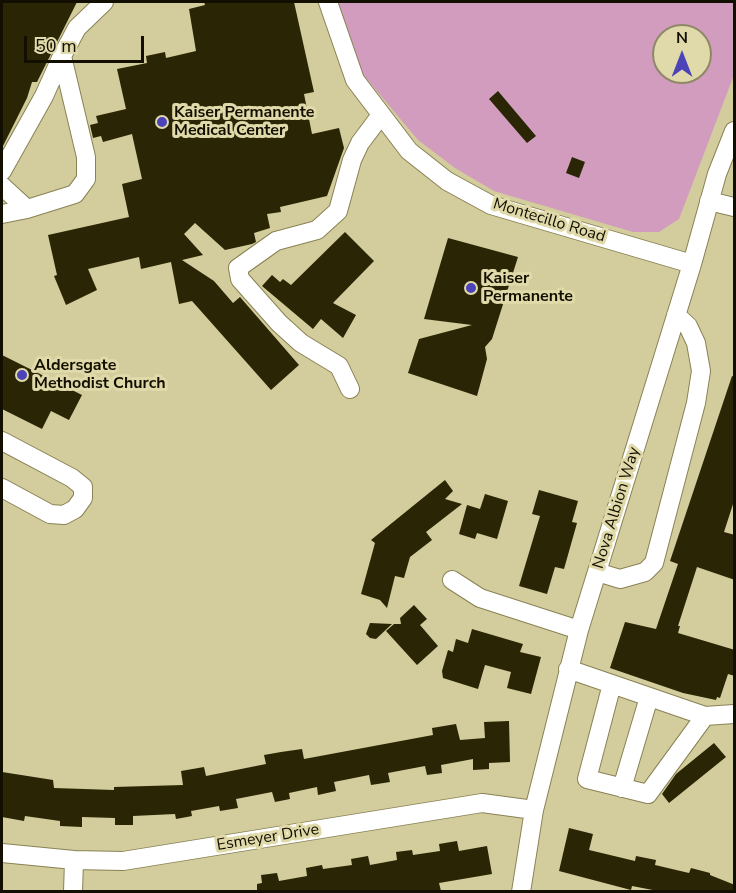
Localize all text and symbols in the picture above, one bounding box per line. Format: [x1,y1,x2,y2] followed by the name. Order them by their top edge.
[27,24,147,62] scale bar
[652,24,712,84] north arrow
[676,27,688,49] text: N
[35,34,77,58] text: 50 m
[174,103,314,141] place label: Kaiser Permanente Medical Center
[155,115,169,129] marker: Kaiser Permanente Medical Center
[491,195,607,247] street label: Montecillo Road
[483,269,573,307] place label: Kaiser Permanente
[464,281,478,295] marker: Kaiser Permanente
[34,356,166,394] place label: Aldersgate Methodist Church
[15,368,29,382] marker: Aldersgate Methodist Church
[589,445,645,571] street label: Nova Albion Way
[215,820,321,856] street label: Esmeyer Drive

